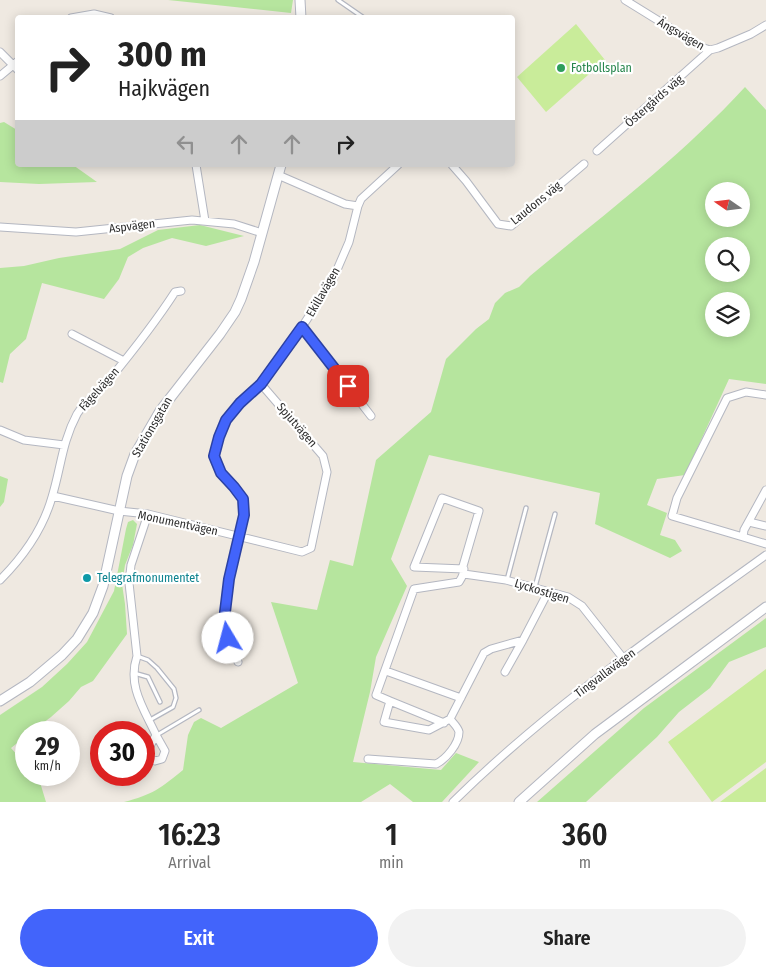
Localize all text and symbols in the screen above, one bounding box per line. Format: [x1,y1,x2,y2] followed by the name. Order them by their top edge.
[655,14,707,53] street label: Ängsvägen
[118,33,207,75] text: 300 m
[35,35,100,100] icon: right
[571,61,632,75] place label: Fotbollsplan
[555,62,567,74] marker: Fotbollsplan
[621,70,686,130] street label: Östergårds väg
[118,75,210,102] text: Hajkvägen
[172,130,200,158] icon: left
[225,130,253,158] icon: ahead
[278,130,306,158] icon: ahead
[331,130,359,158] icon: right
[508,178,564,228] street label: Laudons väg
[705,182,750,228] north arrow
[705,182,750,337] map controls
[108,216,156,236] street label: Aspvägen
[705,237,750,282] button: search
[303,265,343,319] street label: Ekillavägen
[705,292,750,337] button: layers
[76,364,122,414] street label: Fågelvägen
[327,365,369,407] pin
[334,372,362,400] icon: arrive
[129,394,175,460] street label: Stationsgatan
[274,400,320,450] street label: Spjutvägen
[137,508,219,538] street label: Monumentvägen
[97,571,199,585] place label: Telegrafmonumentet
[81,572,93,584] marker: Telegrafmonumentet
[513,576,571,606] street label: Lyckostigen
[201,611,253,663] position arrow
[572,646,638,700] street label: Tingvallavägen
[90,721,155,786] speed limit sign: 30
[35,732,60,762] text: 29
[34,759,61,773] text: km/h
[158,817,221,853] text: 16:23
[385,817,398,853] text: 1
[562,817,608,853] text: 360
[168,853,211,872] text: Arrival
[379,853,404,872] text: min
[579,853,591,872] text: m
[20,909,378,967] button: Exit
[388,909,746,967] button: Share

